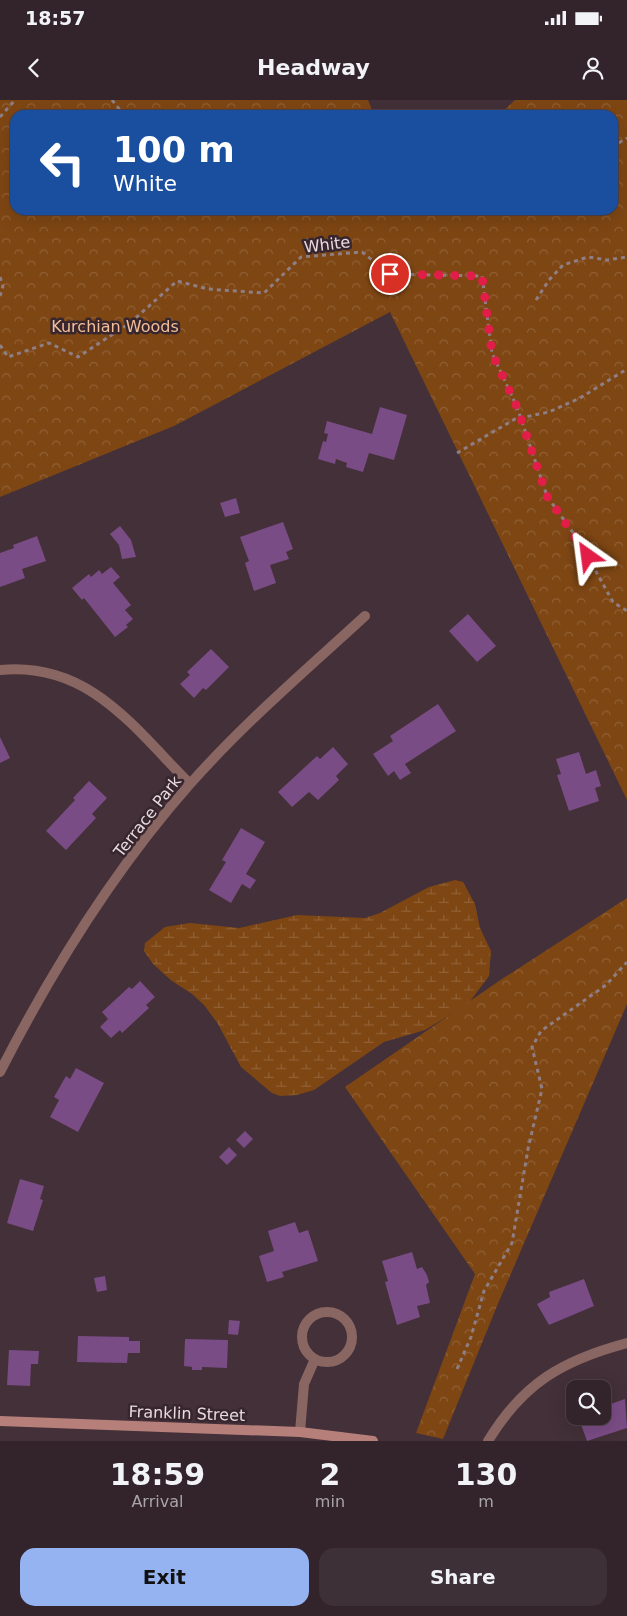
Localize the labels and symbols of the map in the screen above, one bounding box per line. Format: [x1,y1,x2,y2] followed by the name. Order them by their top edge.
[303,232,351,257] street label: White
[369,253,411,295] pin
[51,317,179,336] park label: Kurchian Woods
[561,529,613,581] position arrow
[109,771,185,862] street label: Terrace Park
[128,1402,246,1425] street label: Franklin Street

